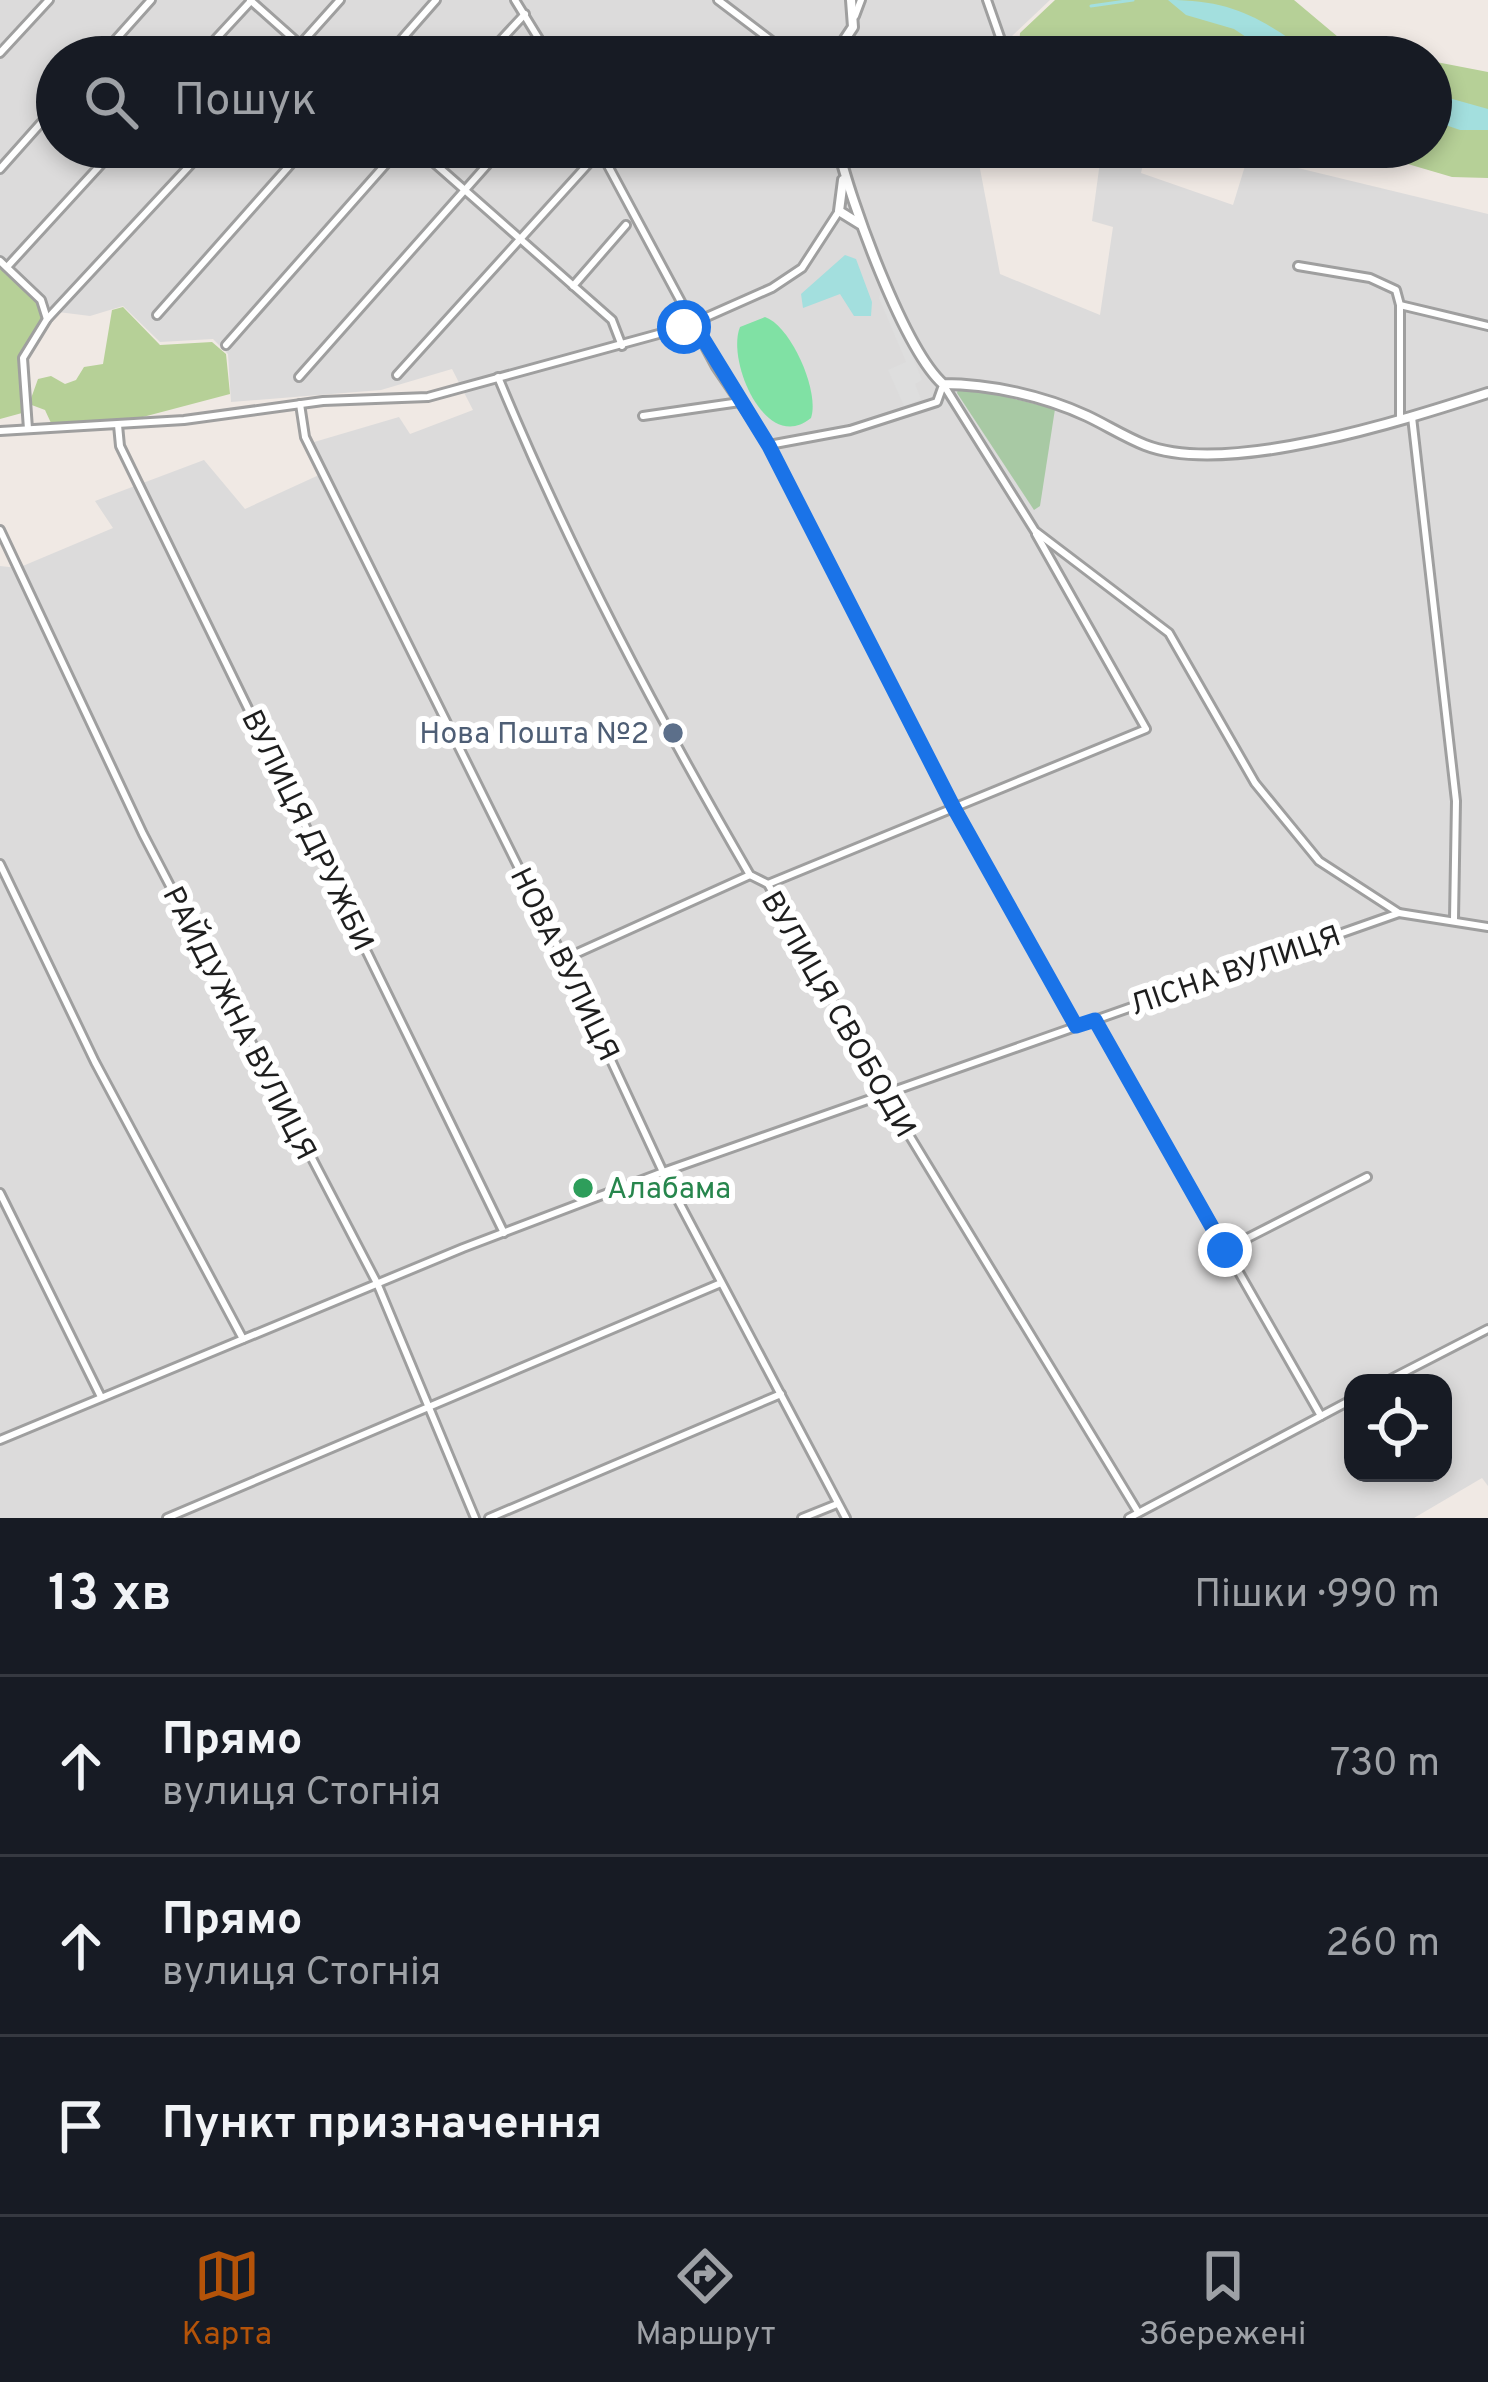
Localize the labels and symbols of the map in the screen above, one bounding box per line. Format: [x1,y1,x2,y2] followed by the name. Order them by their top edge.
[657,300,711,354] route start
[231,705,380,958] street label: ВУЛИЦЯ ДРУЖБИ
[419,717,649,754] place label: Нова Пошта №2
[660,720,686,746] marker: Нова Пошта №2
[500,862,625,1068] street label: НОВА ВУЛИЦЯ
[153,880,326,1167] street label: РАЙДУЖНА ВУЛИЦЯ
[751,885,922,1145] street label: ВУЛИЦЯ СВОБОДИ
[1126,919,1346,1026] street label: ЛІСНА ВУЛИЦЯ
[607,1172,731,1209] place label: Алабама
[570,1175,596,1201] marker: Алабама
[1198,1223,1252,1277] route end

